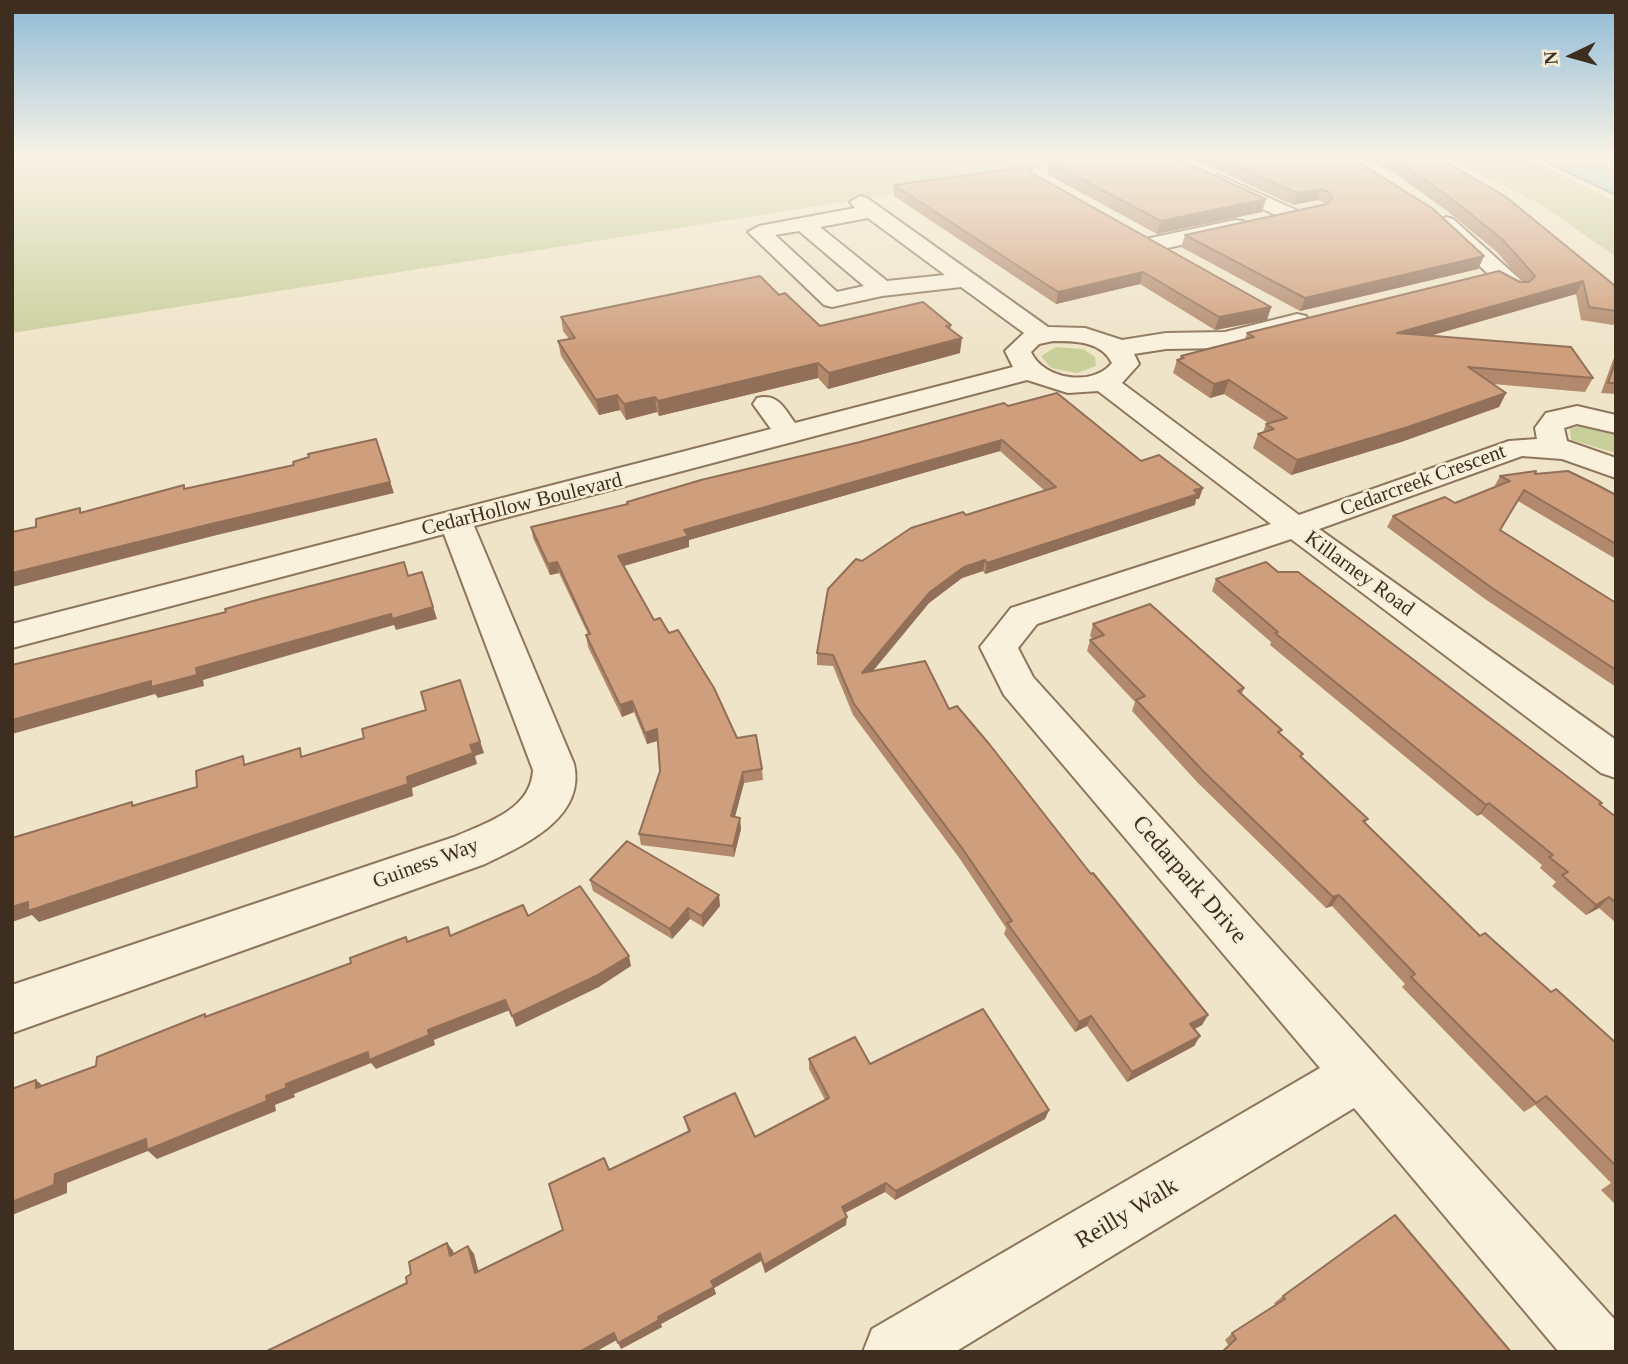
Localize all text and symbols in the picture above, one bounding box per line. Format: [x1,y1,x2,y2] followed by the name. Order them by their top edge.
[1537,21,1607,91] north arrow
[1540,50,1562,66] text: N
[1337,439,1509,523] street label: Cedarcreek Crescent
[419,468,625,542] street label: CedarHollow Boulevard
[1299,526,1419,622] street label: Killarney Road
[1125,810,1253,950] street label: Cedarpark Drive
[370,833,482,895] street label: Guiness Way
[1070,1172,1184,1256] street label: Reilly Walk

